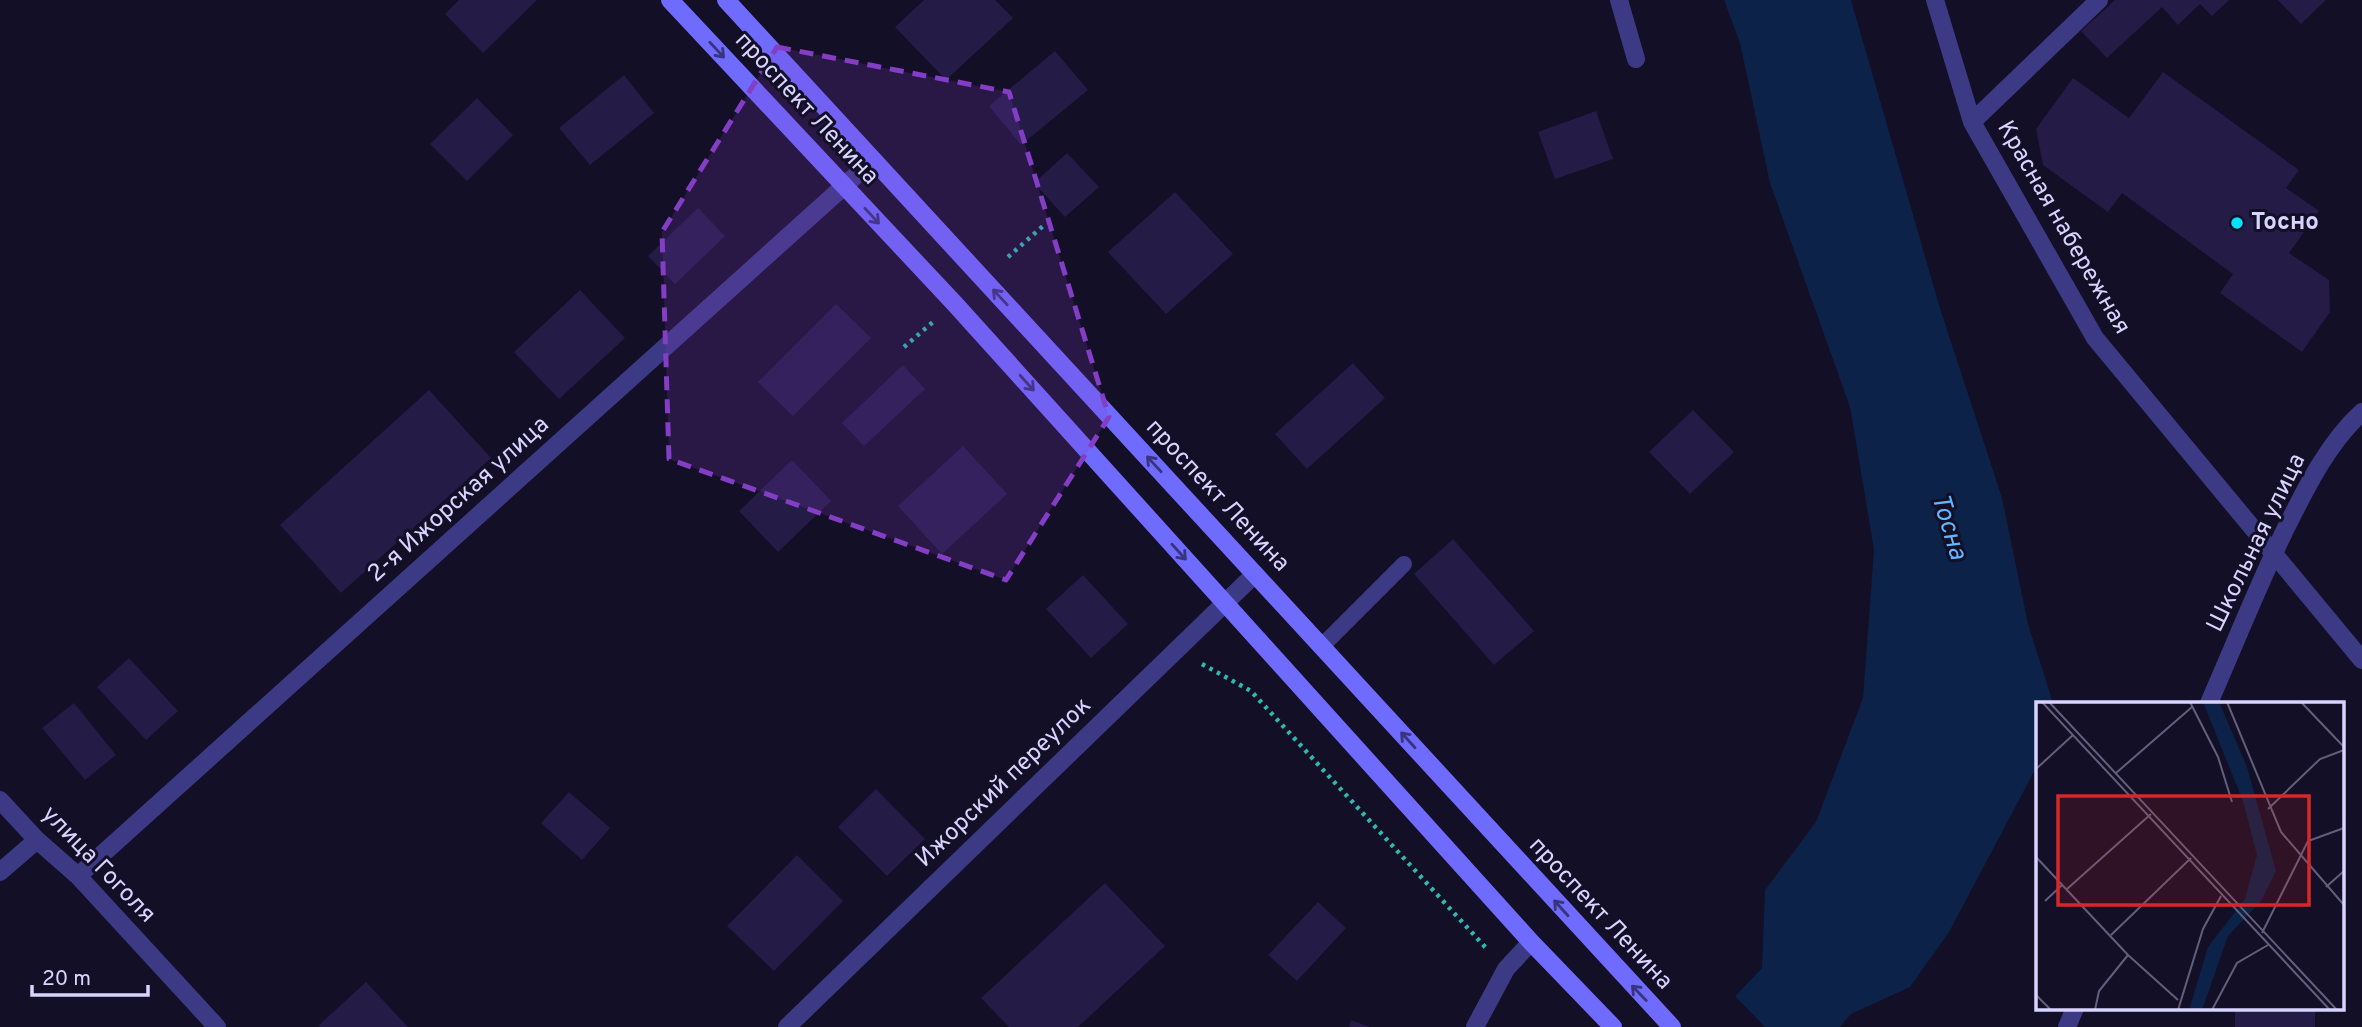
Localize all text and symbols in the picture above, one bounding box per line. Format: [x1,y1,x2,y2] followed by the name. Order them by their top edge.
[728,26,884,192] street label: проспект Ленина
[709,41,725,59] one-way arrow
[1990,116,2136,340] street label: Красная набережная
[864,207,881,224] one-way arrow
[2251,208,2319,238] place label: Тосно
[2229,215,2245,231] marker: Тосно
[992,288,1008,306] one-way arrow
[1018,374,1035,391] one-way arrow
[362,411,556,589] street label: 2-я Ижорская улица
[1139,413,1295,579] street label: проспект Ленина
[2201,449,2313,637] street label: Школьная улица
[1146,456,1163,473] one-way arrow
[1922,490,1974,565] water label: Тосна
[1171,543,1187,561] one-way arrow
[910,691,1098,875] street label: Ижорский переулок
[2036,702,2344,1010] inset map
[1399,732,1416,749] one-way arrow
[35,800,161,930] street label: улица Гоголя
[1522,831,1678,997] street label: проспект Ленина
[1552,900,1569,917] one-way arrow
[32,954,147,998] scale bar
[42,966,91,993] text: 20 m
[1631,984,1647,1002] one-way arrow

